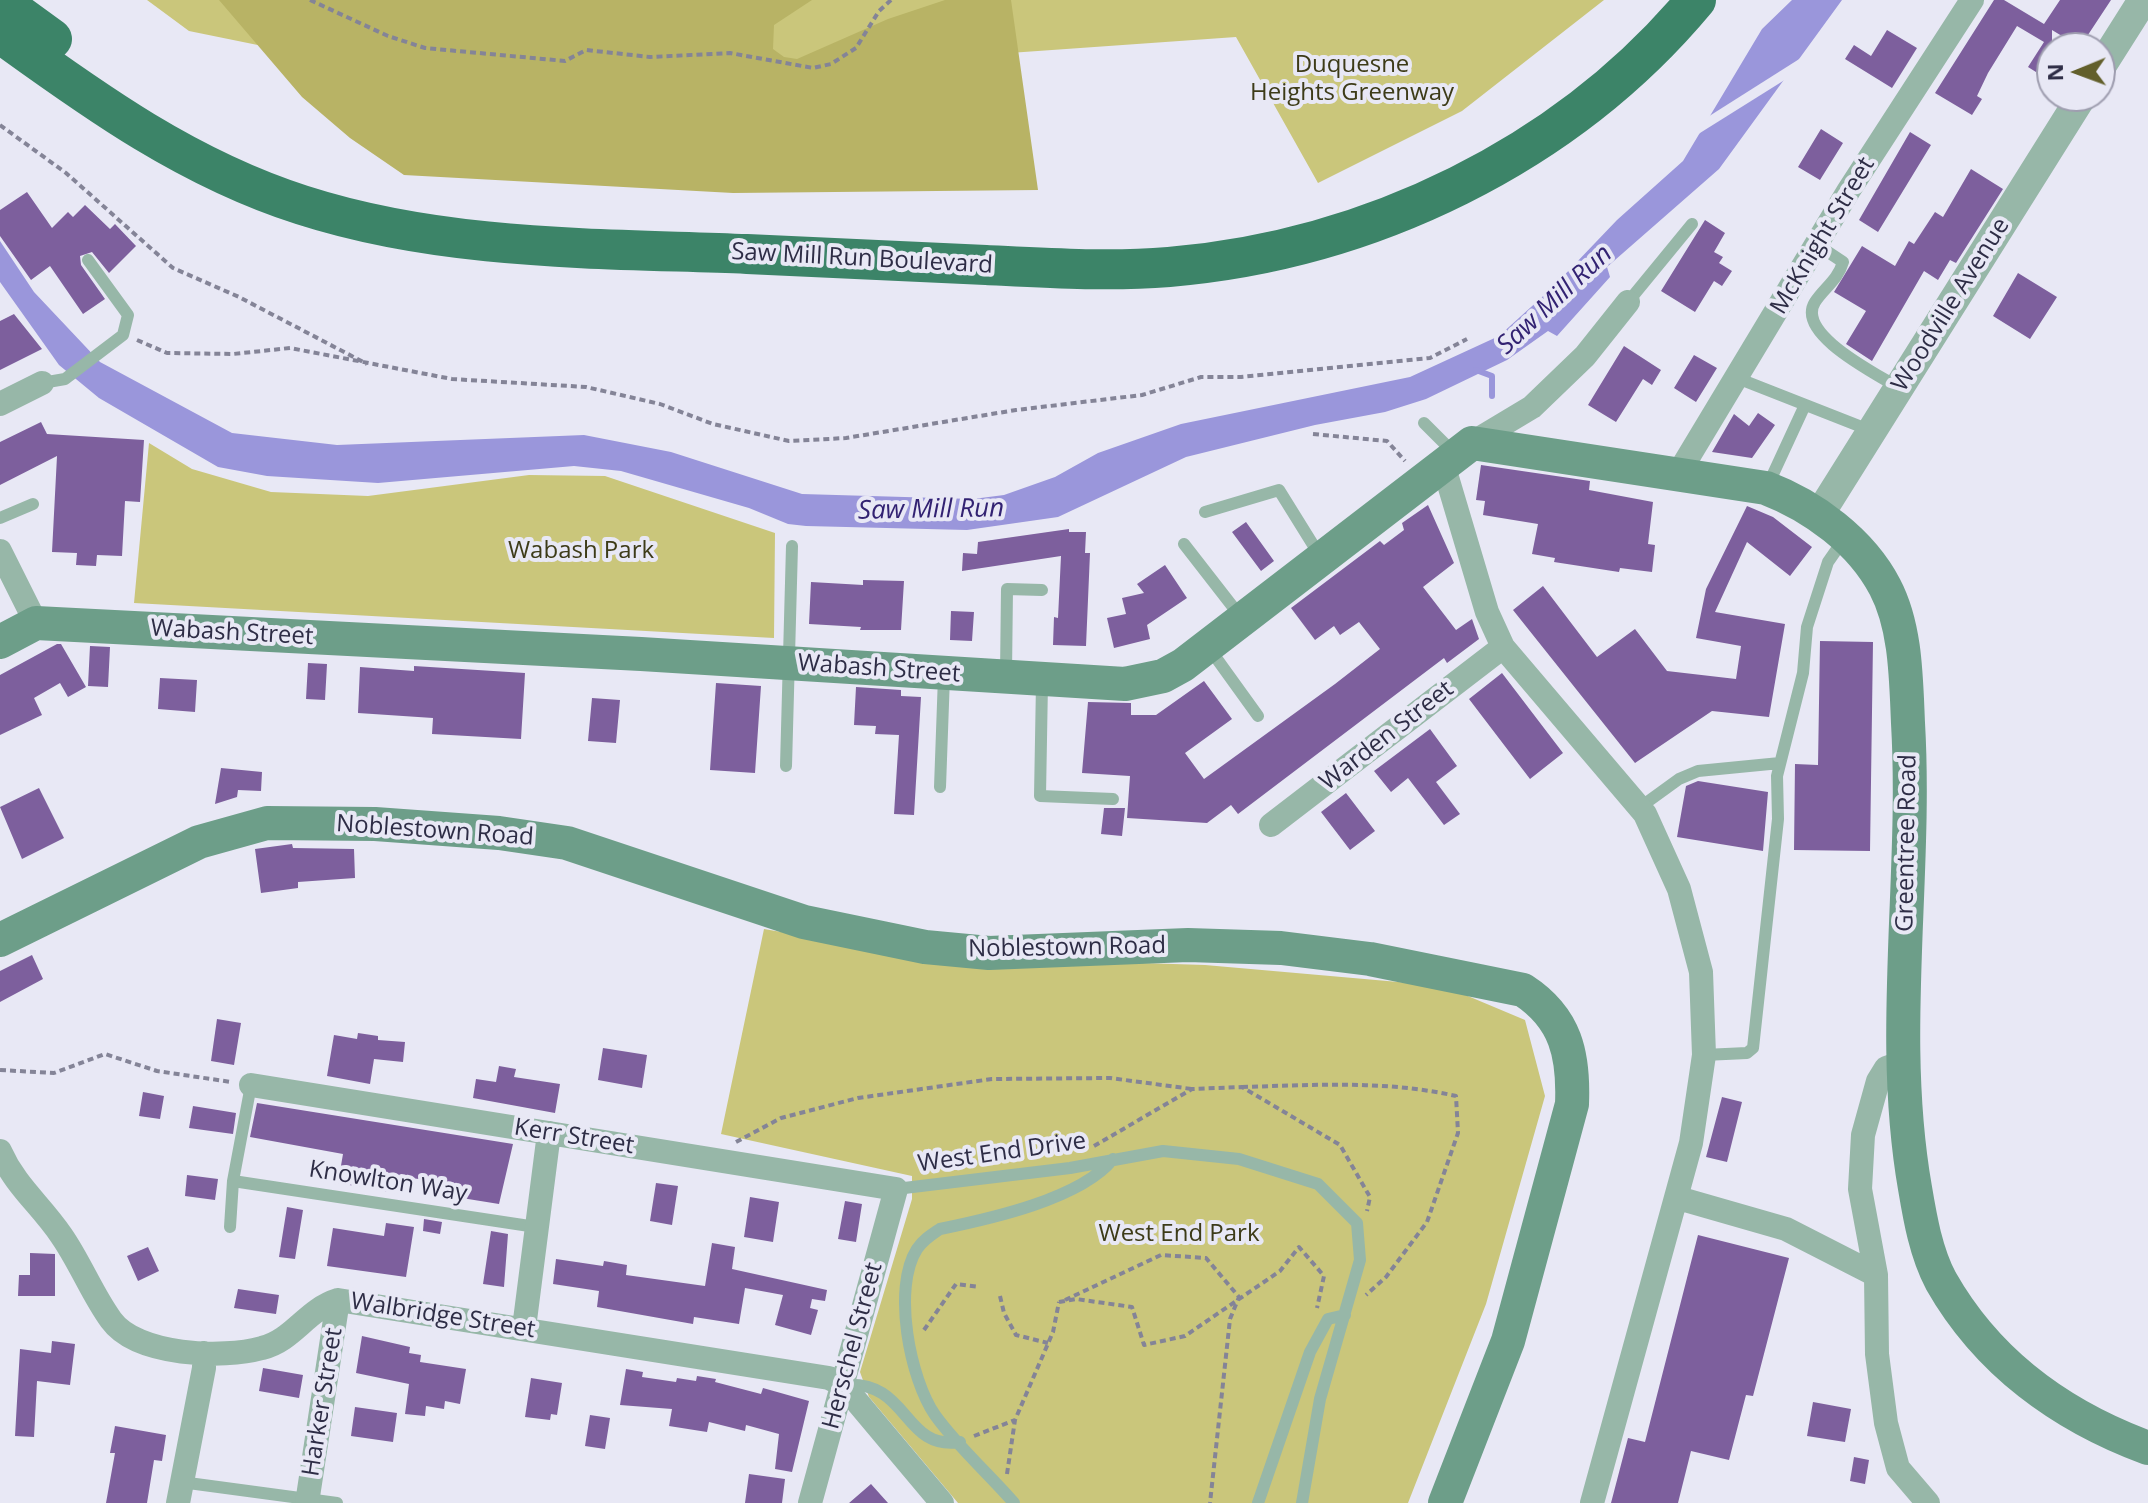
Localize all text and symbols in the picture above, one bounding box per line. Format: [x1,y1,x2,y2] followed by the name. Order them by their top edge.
[2036,32,2116,112] north arrow
[1250,51,1454,107] park label: Duquesne Heights Greenway
[2039,63,2069,82] text: N
[1765,152,1881,320] street label: McKnight Street
[1886,213,2016,397] street label: Woodville Avenue
[731,238,993,280] street label: Saw Mill Run Boulevard
[1491,239,1619,361] water label: Saw Mill Run
[858,493,1004,527] water label: Saw Mill Run
[508,537,654,565] park label: Wabash Park
[150,614,314,652] street label: Wabash Street
[797,649,961,689] street label: Wabash Street
[1315,675,1459,797] street label: Warden Street
[1891,754,1923,932] street label: Greentree Road
[335,810,535,852] street label: Noblestown Road
[968,932,1166,964] street label: Noblestown Road
[512,1113,636,1161] street label: Kerr Street
[916,1127,1088,1179] street label: West End Drive
[307,1155,469,1209] street label: Knowlton Way
[1098,1220,1260,1248] park label: West End Park
[817,1259,889,1433] street label: Herschel Street
[349,1287,537,1345] street label: Walbridge Street
[297,1326,349,1478] street label: Harker Street

